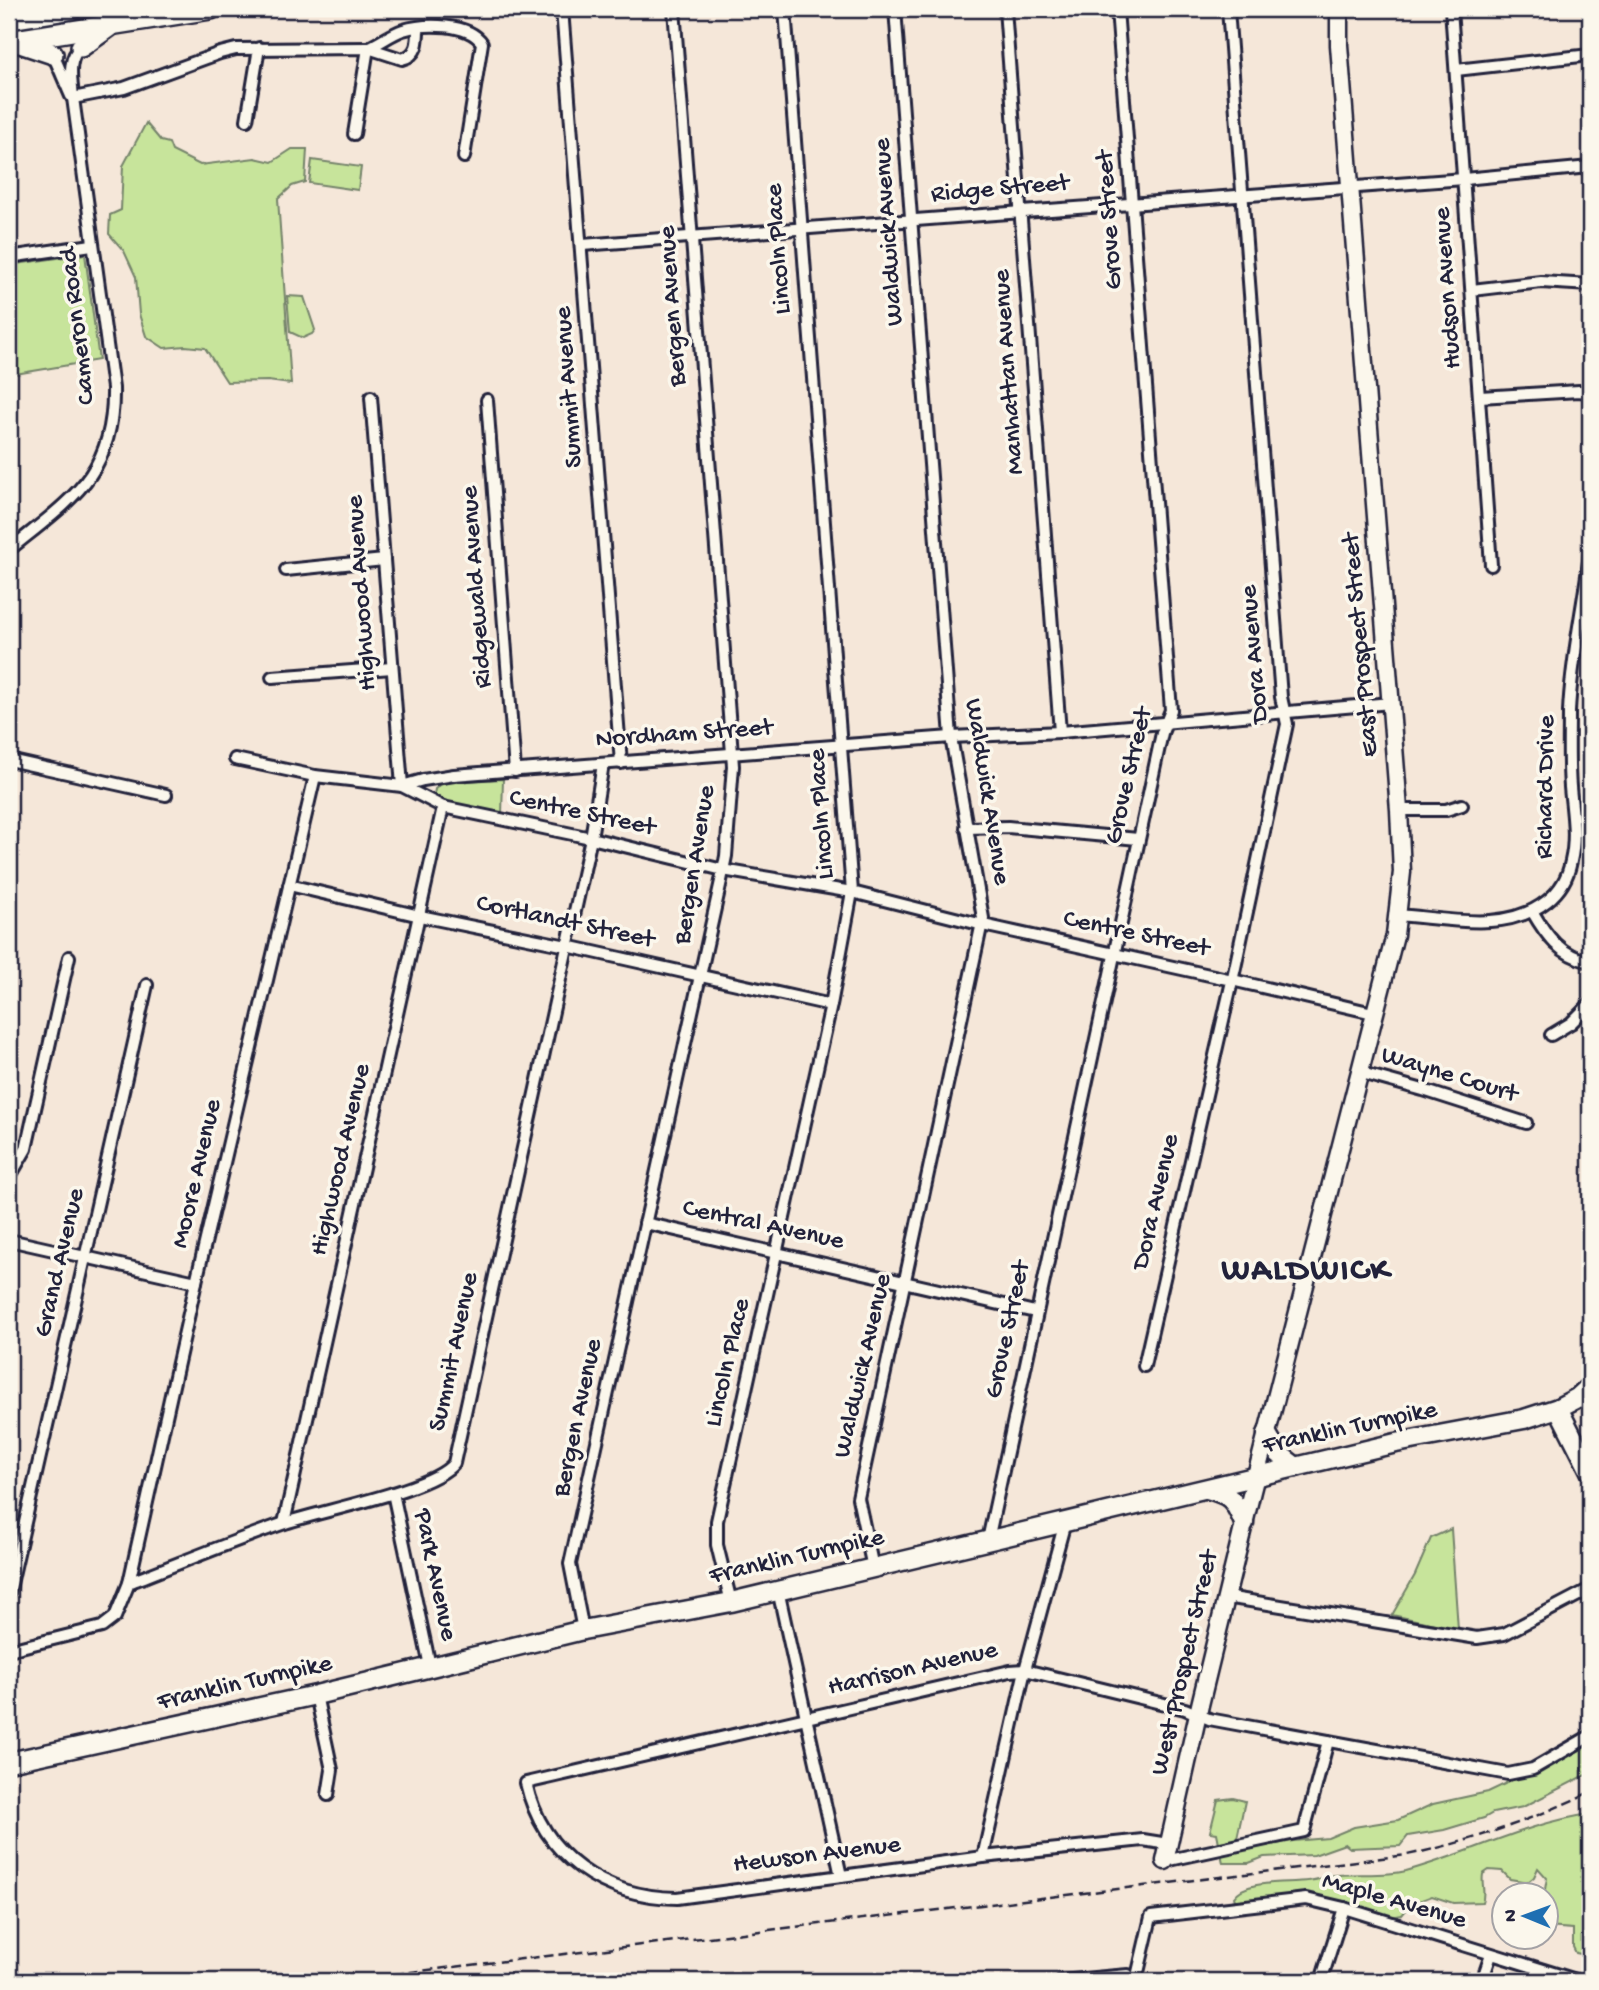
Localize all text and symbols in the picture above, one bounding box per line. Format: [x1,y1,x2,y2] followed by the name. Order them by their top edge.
[868,137,912,327] street label: Waldwick Avenue
[1091,147,1131,291] street label: Grove Street
[930,168,1073,211] street label: Ridge Street
[760,182,800,315] street label: Lincoln Place
[1428,206,1470,370] street label: Hudson Avenue
[653,224,695,388] street label: Bergen Avenue
[54,244,104,407] street label: Cameron Road
[987,268,1033,476] street label: Manhattan Avenue
[549,305,591,469] street label: Summit Avenue
[455,484,501,689] street label: Ridgewald Avenue
[341,494,385,692] street label: Highwood Avenue
[1337,529,1387,758] street label: East Prospect Street
[1234,583,1278,726] street label: Dora Avenue
[956,697,1016,888] street label: Waldwick Avenue
[1099,702,1161,847] street label: Grove Street
[595,713,776,757] street label: Nordham Street
[1530,714,1564,859] street label: Richard Drive
[803,747,843,880] street label: Lincoln Place
[506,783,660,845] street label: Centre Street
[668,783,724,948] street label: Bergen Avenue
[473,889,659,957] street label: Cortlandt Street
[1060,904,1214,966] street label: Centre Street
[1377,1041,1523,1112] street label: Wayne Court
[305,1060,379,1259] street label: Highwood Avenue
[166,1096,230,1252] street label: Moore Avenue
[1126,1131,1188,1275] street label: Dora Avenue
[29,1185,93,1341] street label: Grand Avenue
[679,1194,847,1258] street label: Central Avenue
[1220,1253,1392,1291] district label: WALDWICK
[979,1256,1039,1401] street label: Grove Street
[423,1269,487,1434] street label: Summit Avenue
[828,1270,900,1461] street label: Waldwick Avenue
[699,1295,759,1430] street label: Lincoln Place
[547,1336,611,1501] street label: Bergen Avenue
[1259,1395,1441,1463] street label: Franklin Turnpike
[405,1505,463,1644] street label: Park Avenue
[706,1523,888,1593] street label: Franklin Turnpike
[1145,1545,1227,1778] street label: West Prospect Street
[825,1635,1001,1705] street label: Harrison Avenue
[154,1649,336,1719] street label: Franklin Turnpike
[732,1830,903,1882] street label: Hewson Avenue
[1318,1867,1470,1938] street label: Maple Avenue
[1490,1882,1560,1952] north arrow
[1500,1909,1523,1922] text: N

